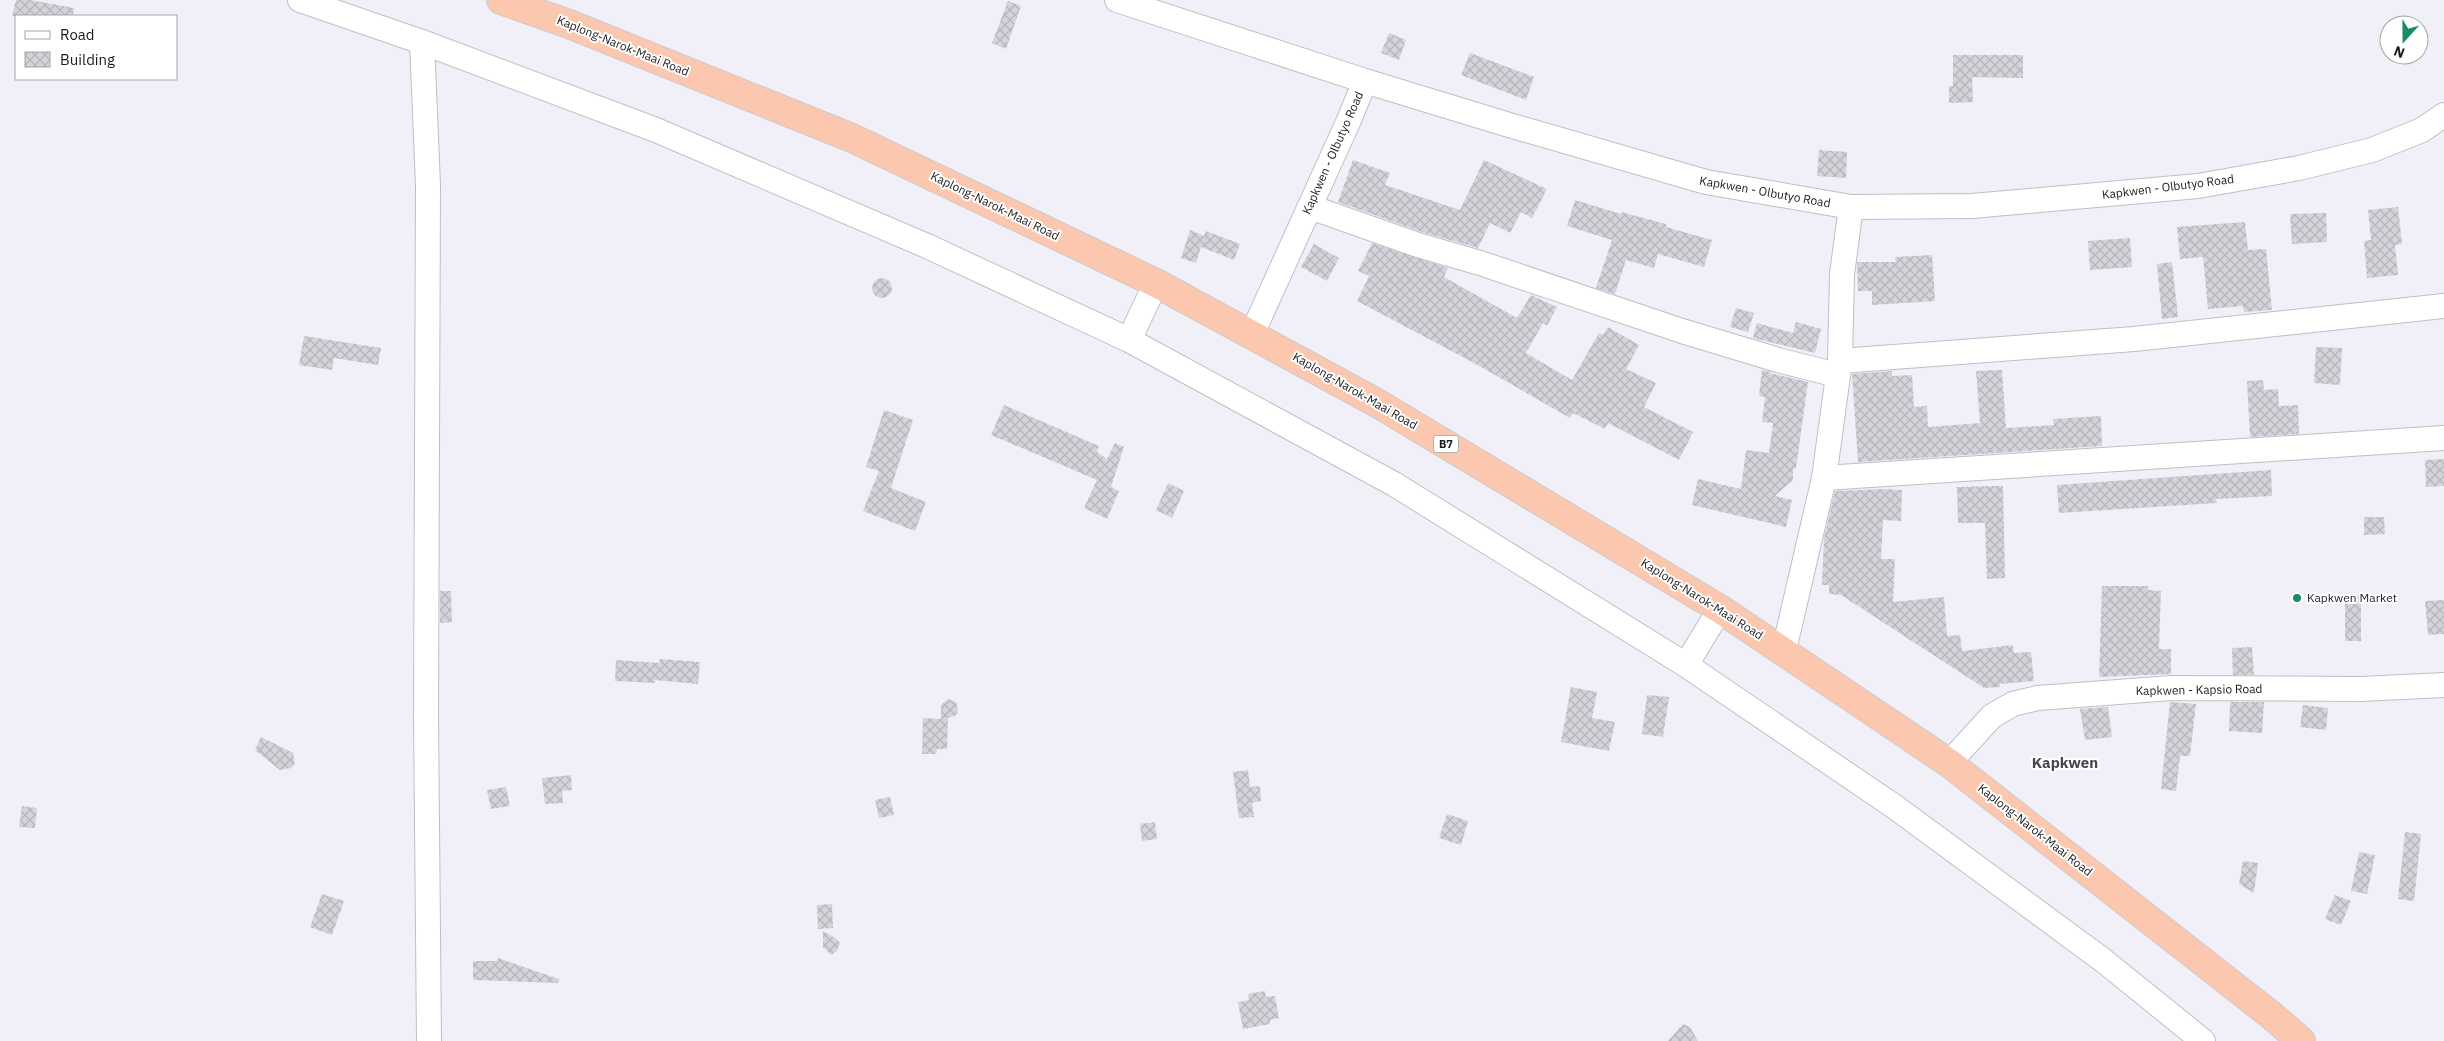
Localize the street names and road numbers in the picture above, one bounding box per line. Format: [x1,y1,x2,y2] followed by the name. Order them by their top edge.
[555,12,691,79] street label: Kaplong-Narok-Maai Road
[1299,89,1366,217] street label: Kapkwen - Olbutyo Road
[928,168,1062,243] street label: Kaplong-Narok-Maai Road
[2101,171,2235,202] street label: Kapkwen - Olbutyo Road
[1698,173,1832,210] street label: Kapkwen - Olbutyo Road
[1290,349,1420,432] street label: Kaplong-Narok-Maai Road
[1434,436,1458,452] road number: B7
[1638,555,1766,642] street label: Kaplong-Narok-Maai Road
[2135,681,2263,698] street label: Kapkwen - Kapsio Road
[1975,780,2096,879] street label: Kaplong-Narok-Maai Road

